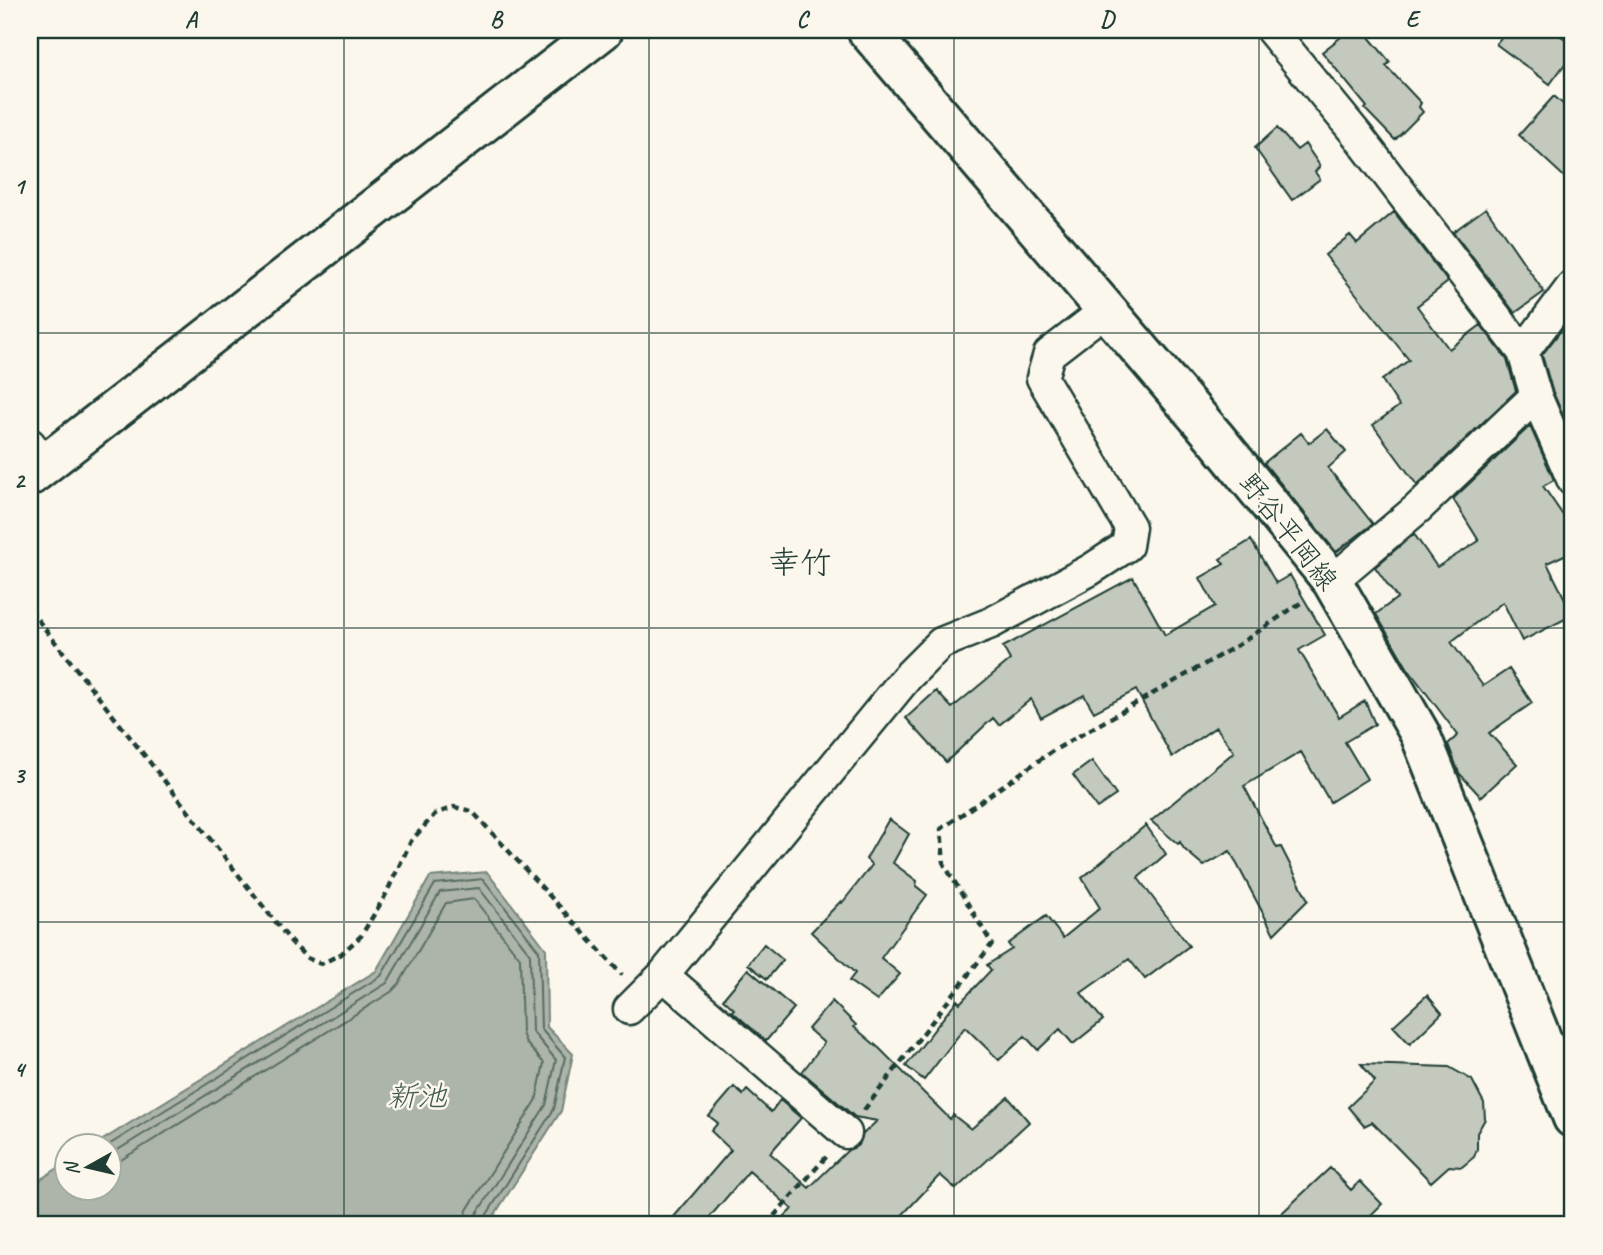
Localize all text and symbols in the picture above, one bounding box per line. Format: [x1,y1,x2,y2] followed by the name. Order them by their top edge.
[185,5,199,34] text: A
[490,5,504,34] text: B
[797,5,811,34] text: C
[1100,5,1116,34] text: D
[1406,5,1422,34] text: E
[14,172,27,201] text: 1
[1232,465,1345,597] street label: 野谷平岡線
[14,466,27,495] text: 2
[768,542,832,583] district label: 幸竹
[14,761,27,790] text: 3
[14,1055,27,1084] text: 4
[387,1077,448,1115] water label: 新池
[52,1132,122,1202] north arrow
[59,1159,85,1177] text: N

